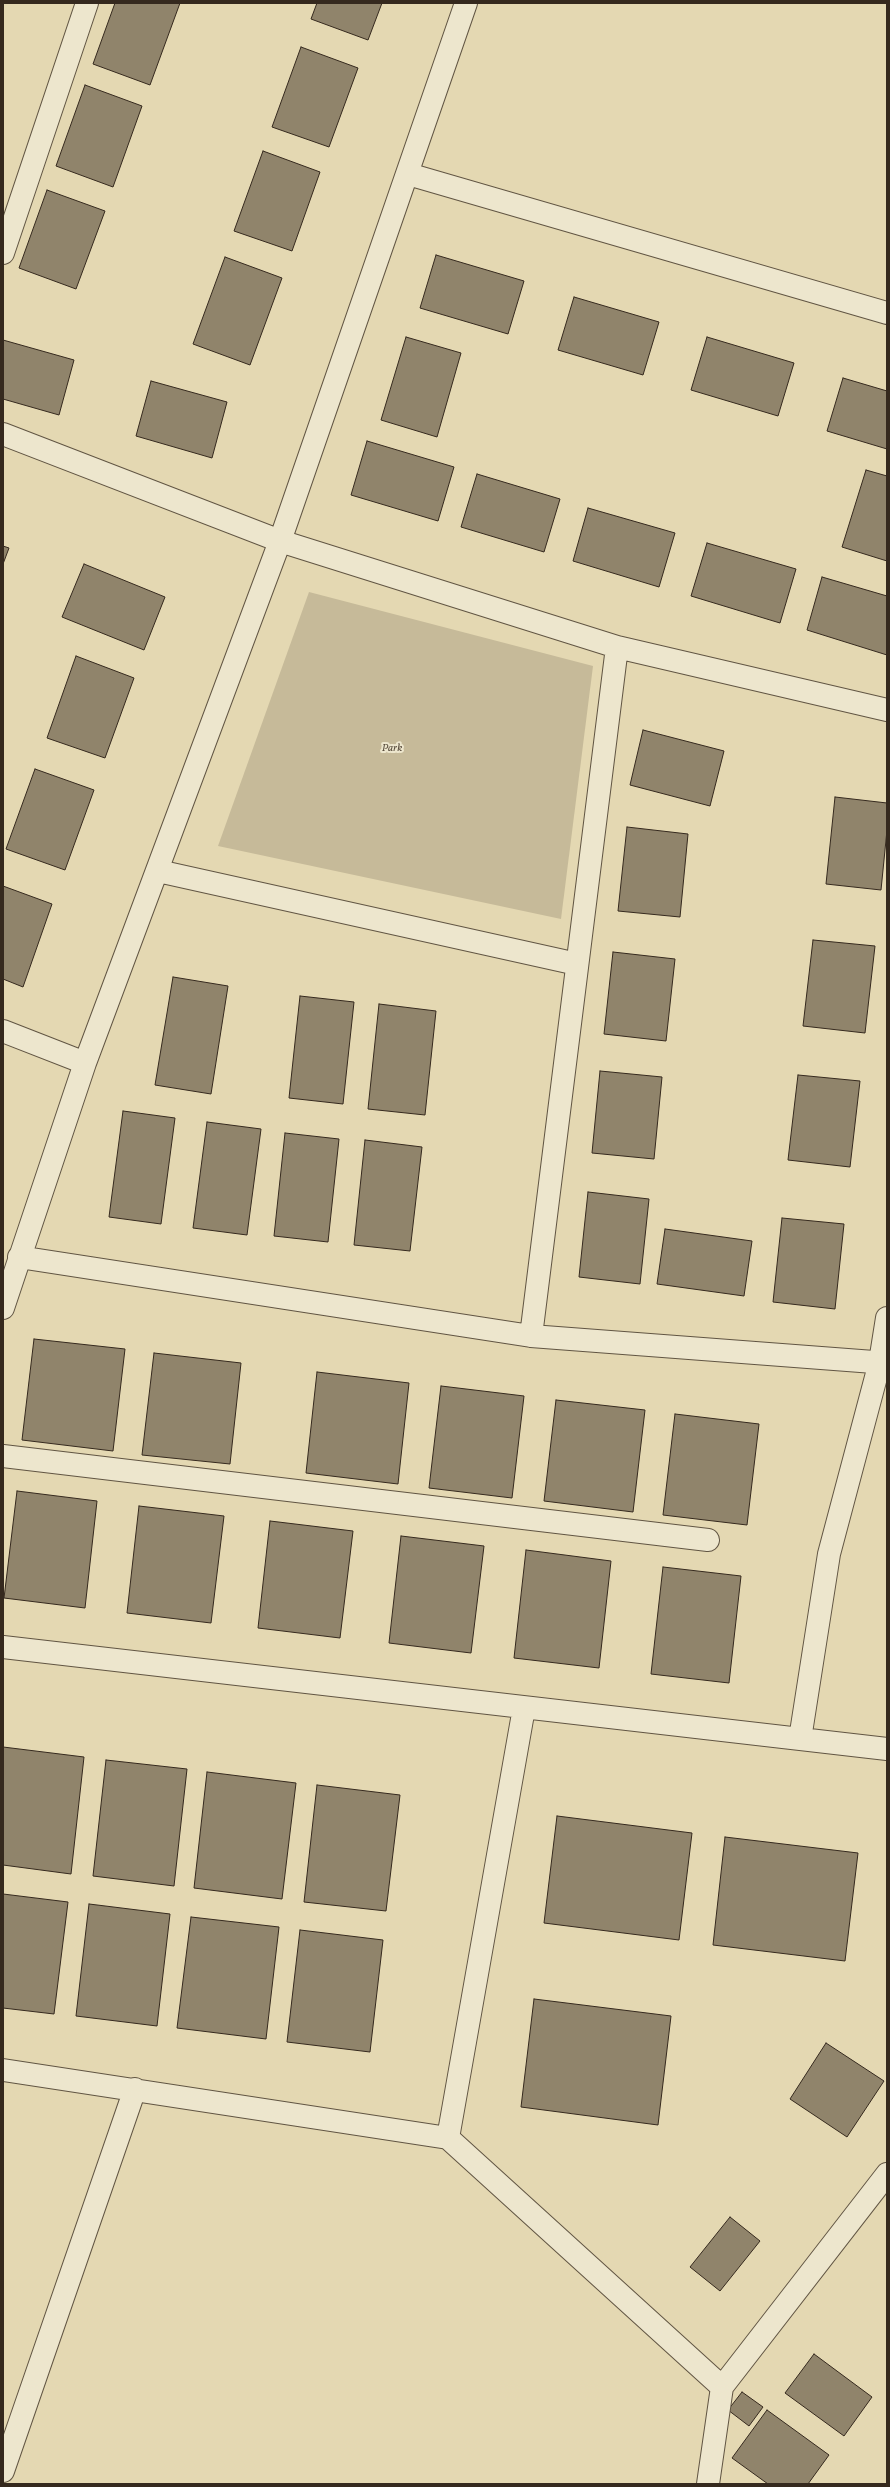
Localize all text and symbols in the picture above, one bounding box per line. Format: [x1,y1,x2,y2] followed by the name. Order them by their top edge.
[382,742,402,756] park label: Park

